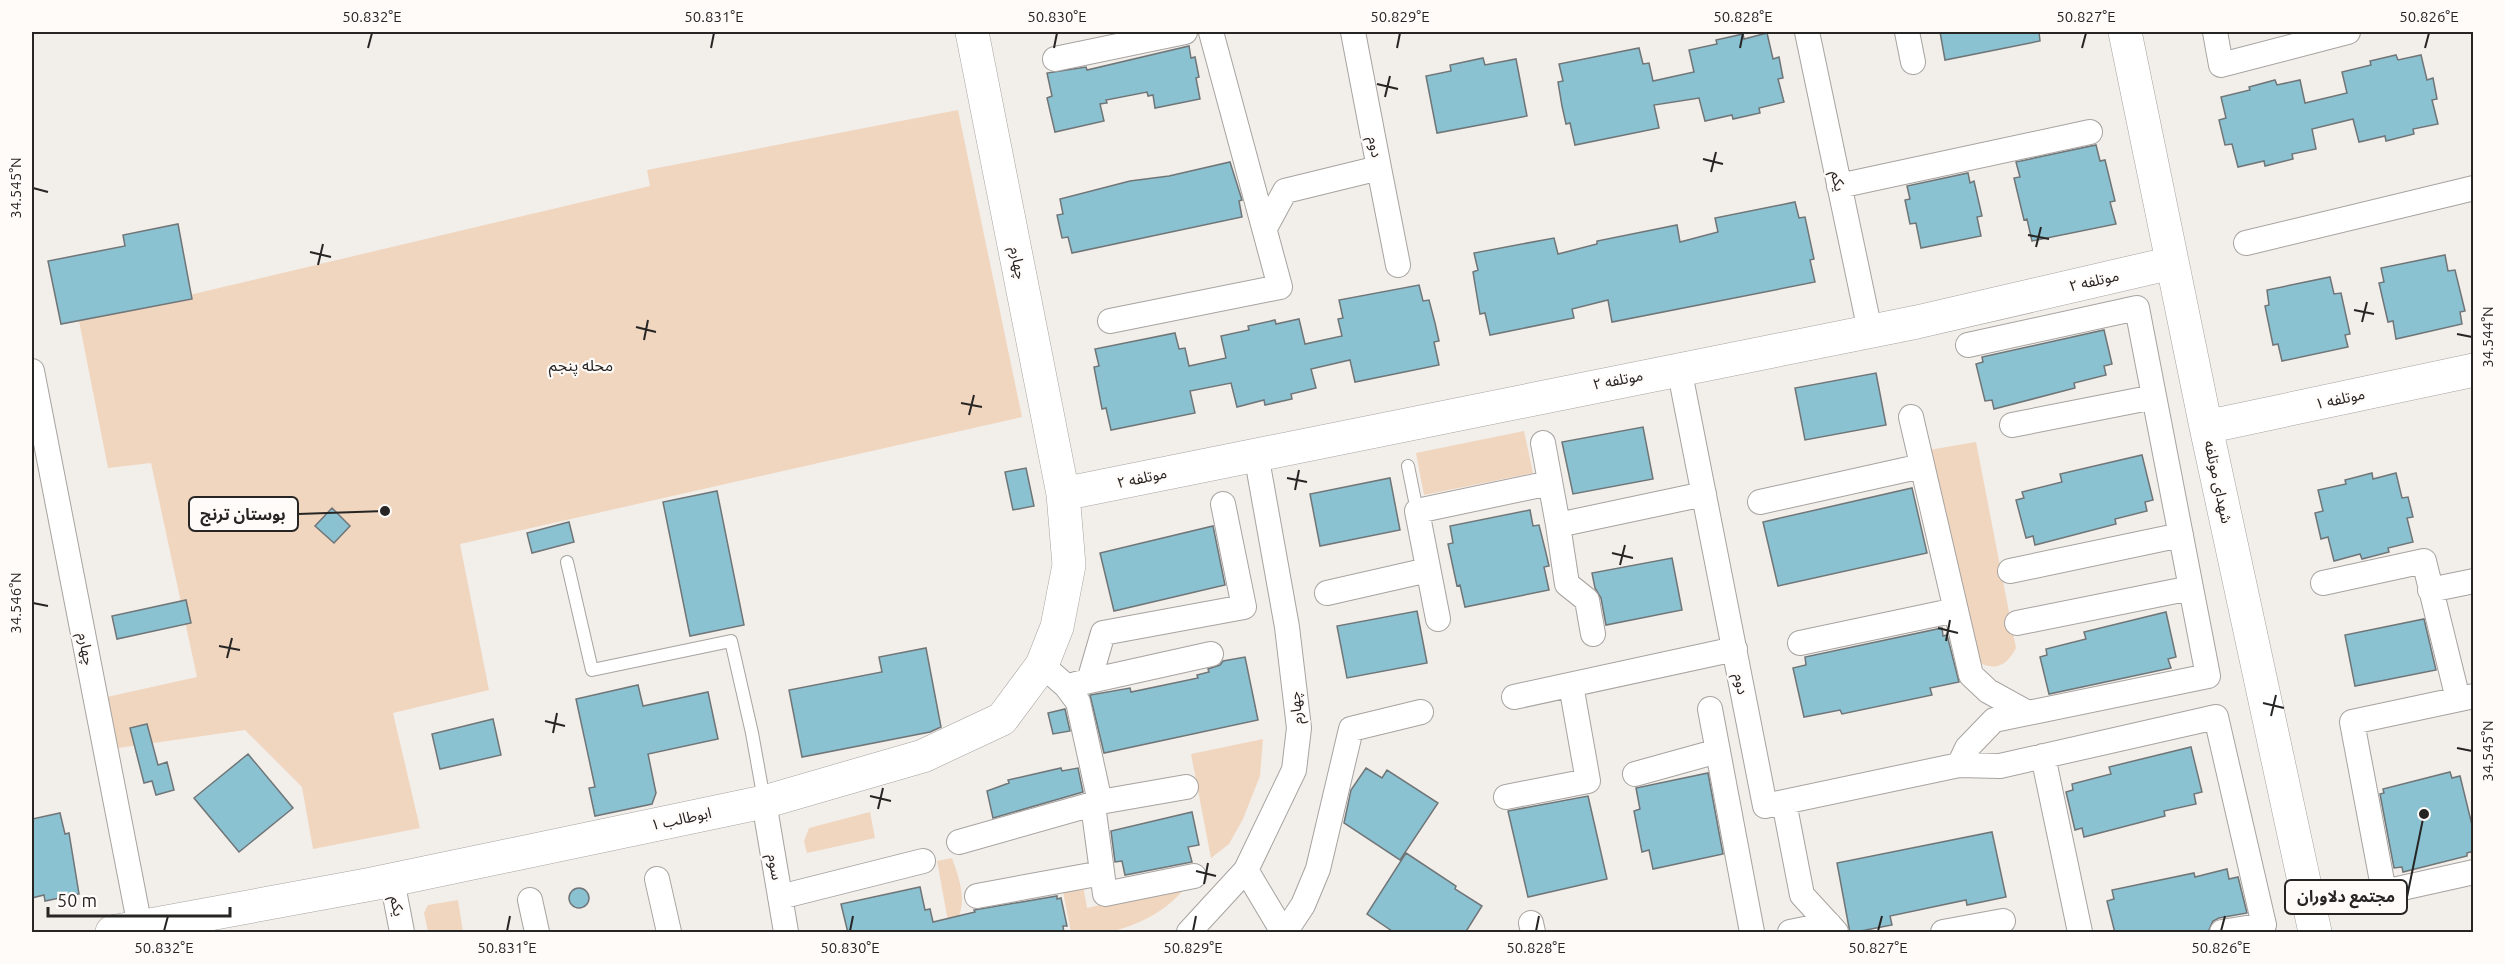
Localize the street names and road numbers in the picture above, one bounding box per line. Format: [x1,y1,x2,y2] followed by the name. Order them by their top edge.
[1362,135,1386,159] street label: دوم
[1825,169,1849,193] street label: یکم
[1004,245,1030,281] street label: چهارم
[2067,267,2121,295] street label: موتلفه ۲
[1591,366,1645,394] street label: موتلفه ۲
[2313,385,2367,413] street label: موتلفه ۱
[2200,439,2236,525] street label: شهدای موتلفه
[1115,464,1169,492] street label: موتلفه ۲
[72,631,98,667] street label: چهارم
[1728,672,1752,696] street label: دوم
[1285,690,1309,725] street label: چهارم
[649,804,713,834] street label: ابوطالب ۱
[762,853,786,882] street label: سوم
[384,894,408,918] street label: یکم

